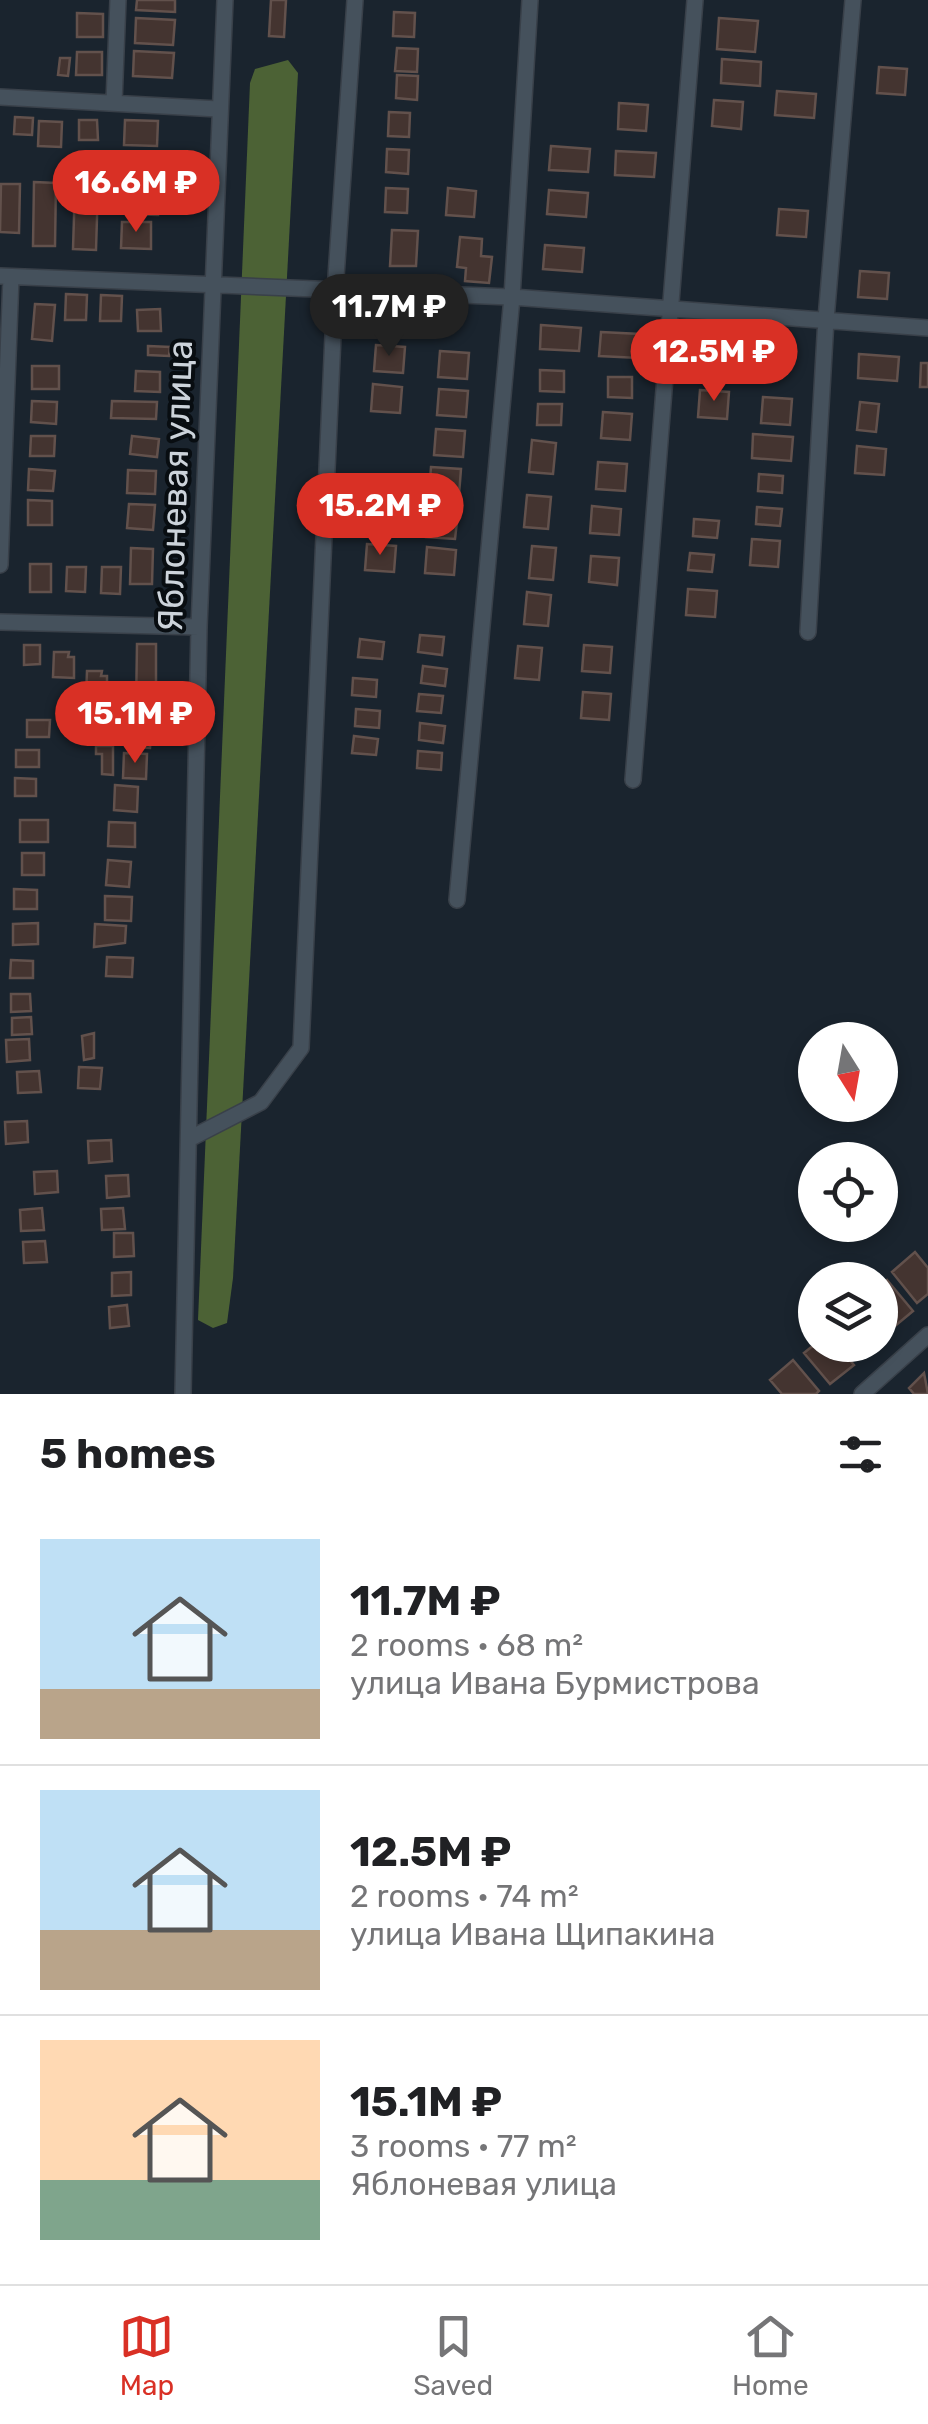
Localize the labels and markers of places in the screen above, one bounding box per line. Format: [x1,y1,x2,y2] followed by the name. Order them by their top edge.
[44,150,228,235] pin: 16.6M ₽
[297,274,481,359] pin: 11.7M ₽
[622,319,806,404] pin: 12.5M ₽
[288,473,472,558] pin: 15.2M ₽
[43,681,227,766] pin: 15.1M ₽

